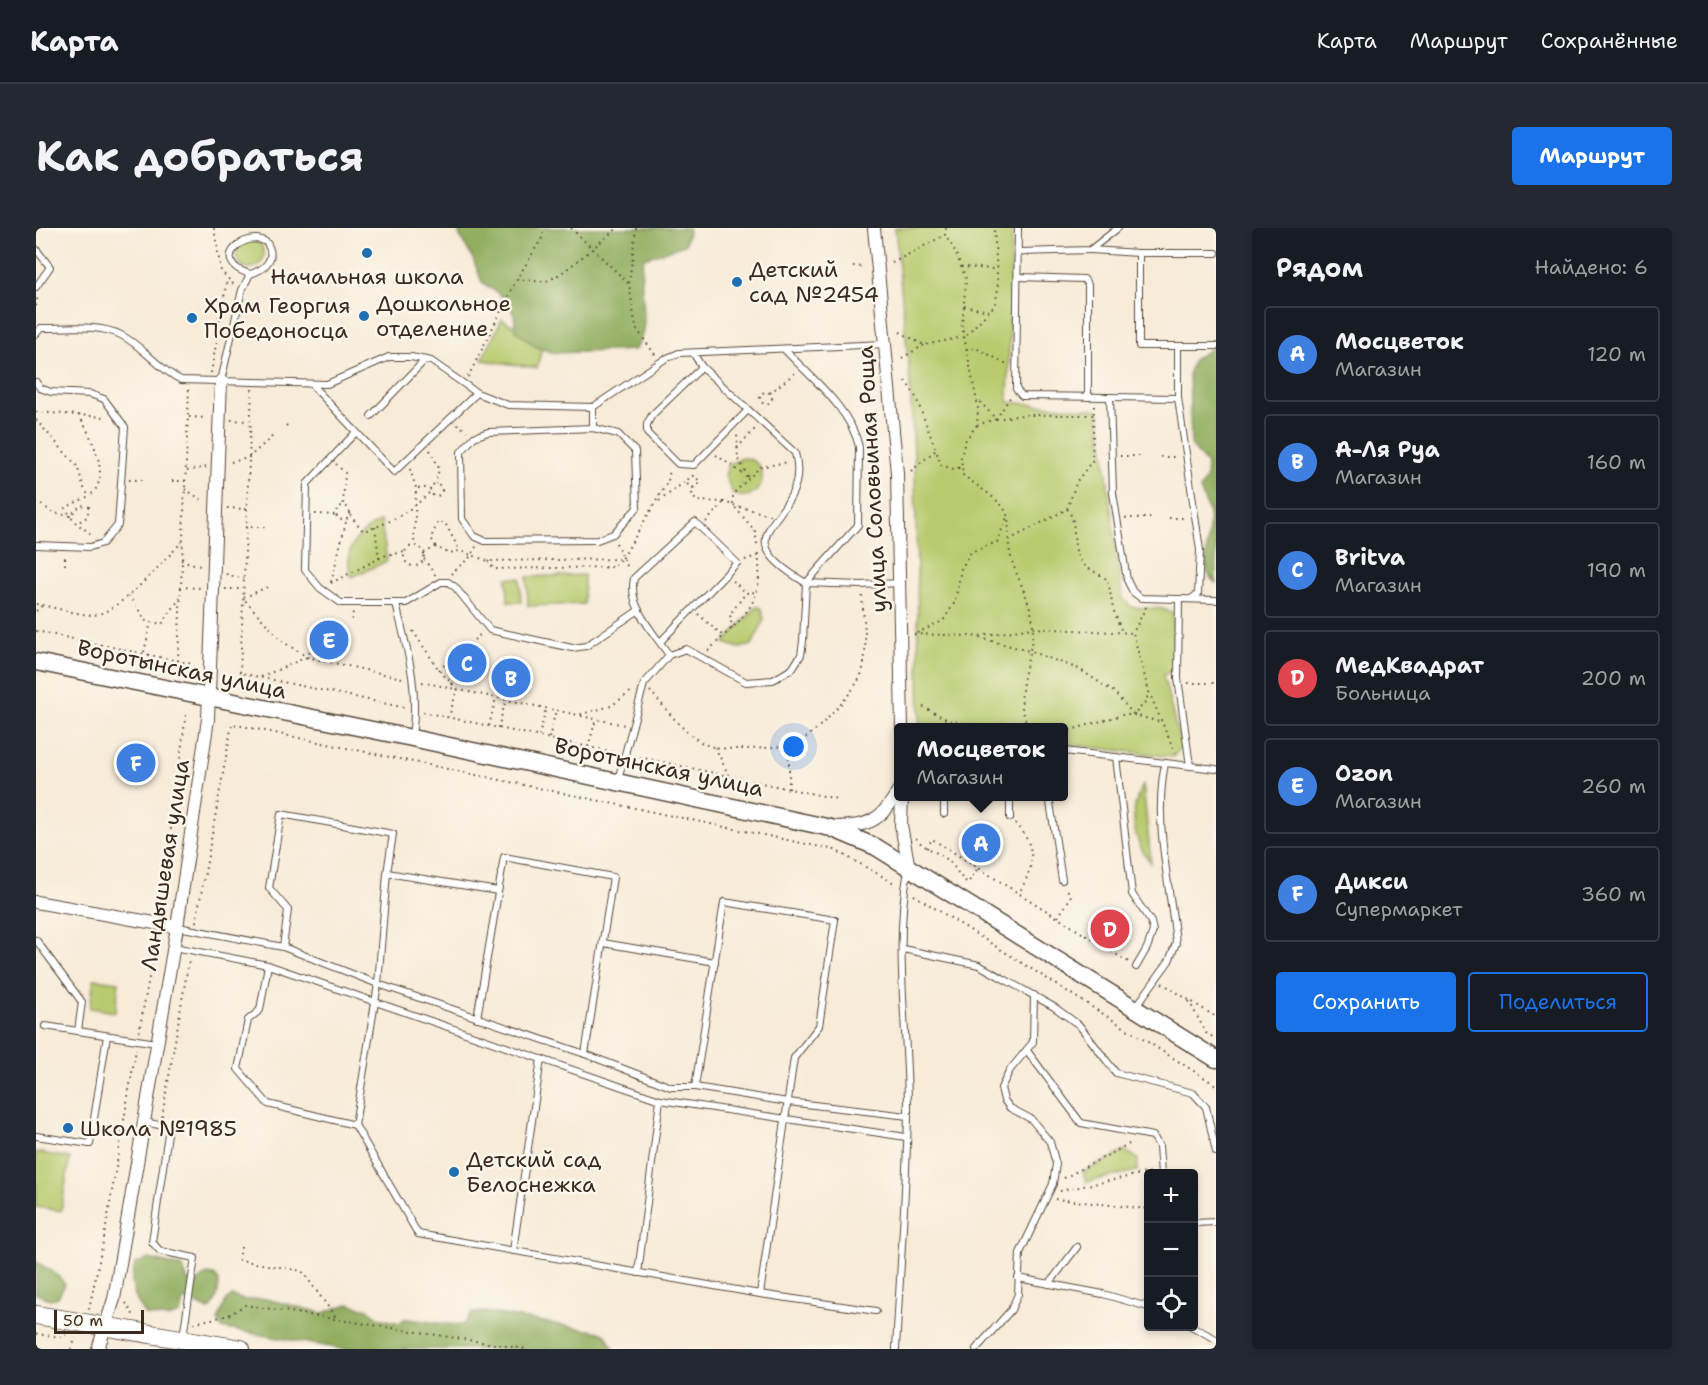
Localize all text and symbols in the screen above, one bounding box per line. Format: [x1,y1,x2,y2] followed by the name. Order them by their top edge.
[30,22,119,60] text: Карта
[1317,27,1377,55] text: Карта
[1410,27,1508,55] text: Маршрут
[1541,27,1678,55] text: Сохранённые
[1512,127,1672,185] button: Маршрут
[36,128,364,184] text: Как добраться
[360,246,374,260] marker: Начальная школа
[1276,250,1363,285] text: Рядом
[1535,254,1648,280] text: Найдено: 6
[749,255,879,309] place label: Детский сад №2454
[270,262,464,291] place label: Начальная школа
[730,275,744,289] marker: Детский сад №2454
[376,289,511,343] place label: Дошкольное отделение
[204,291,351,345] place label: Храм Георгия Победоносца
[357,309,371,323] marker: Дошкольное отделение
[185,311,199,325] marker: Храм Георгия Победоносца
[1335,327,1464,356] text: Мосцветок
[1290,341,1305,367] text: A
[1587,341,1646,367] text: 120 m
[851,344,893,613] street label: улица Соловьиная Роща
[1335,356,1422,382] text: Магазин
[1335,435,1440,464] text: А-Ля Руа
[1291,449,1304,475] text: B
[1587,449,1646,475] text: 160 m
[1335,464,1422,490] text: Магазин
[1335,543,1405,572] text: Britva
[1291,557,1304,583] text: C
[1587,557,1646,583] text: 190 m
[1335,572,1422,598] text: Магазин
[310,618,348,662] pin: E
[75,633,290,705] street label: Воротынская улица
[448,640,486,686] pin: C
[1335,651,1484,680] text: МедКвадрат
[492,656,530,700] pin: B
[1290,665,1305,691] text: D
[1581,665,1646,691] text: 200 m
[1335,680,1431,706] text: Больница
[894,723,1068,801] popup
[552,731,767,803] street label: Воротынская улица
[779,732,808,761] your location
[917,735,1045,764] text: Мосцветок
[116,740,156,786] pin: F
[134,757,196,973] street label: Ландышевая улица
[1335,759,1393,788] text: Ozon
[917,764,1003,790] text: Магазин
[1291,773,1304,799] text: E
[1581,773,1646,799] text: 260 m
[1335,788,1422,814] text: Магазин
[962,820,1000,866] pin: A
[1335,867,1408,896] text: Дикси
[1292,881,1303,907] text: F
[1581,881,1646,907] text: 360 m
[1335,896,1462,922] text: Супермаркет
[1090,906,1130,952] pin: D
[1276,972,1456,1032] button: Сохранить
[1468,972,1648,1032] button: Поделиться
[80,1114,237,1143] place label: Школа №1985
[61,1121,75,1135] marker: Школа №1985
[466,1145,602,1199] place label: Детский сад Белоснежка
[447,1165,461,1179] marker: Детский сад Белоснежка
[1144,1169,1198,1331] map controls
[1144,1169,1198,1223] button: +
[1144,1223,1198,1277] button: −
[1144,1277,1198,1331] button: locate
[54,1307,144,1334] scale bar
[63,1310,103,1331] text: 50 m

